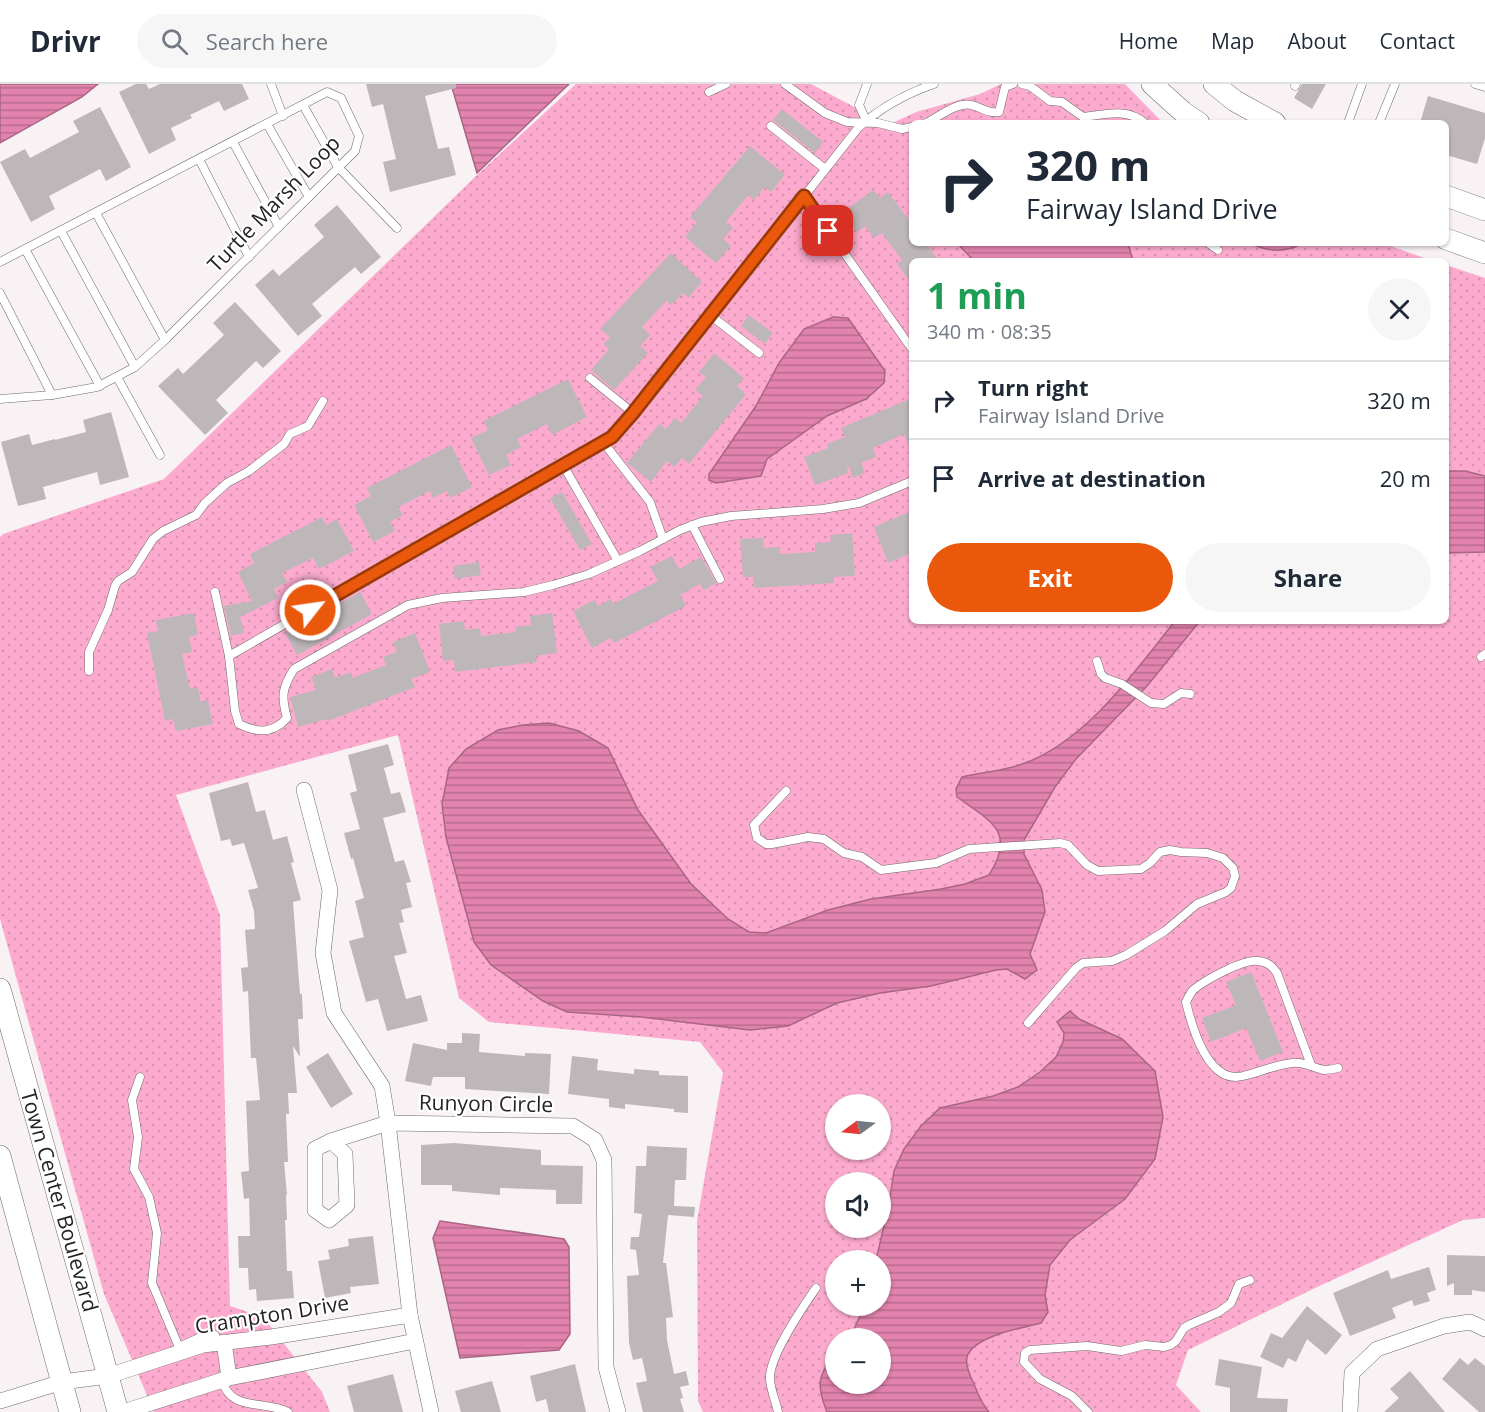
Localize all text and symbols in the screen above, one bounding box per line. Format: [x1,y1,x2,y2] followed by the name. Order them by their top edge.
[137,14,557,68] search box
[30,22,101,60] text: Drivr
[158,25,191,58] icon: search
[206,26,328,56] text: Search here
[1119,27,1178,55] text: Home
[1211,27,1254,55] text: Map
[1287,27,1347,55] text: About
[1380,27,1455,55] text: Contact
[201,129,346,278] street label: Turtle Marsh Loop
[1026,136,1150,193] text: 320 m
[927,144,1005,222] icon: right
[1026,190,1278,227] text: Fairway Island Drive
[802,205,853,256] pin
[811,214,844,247] icon: arrive
[927,271,1027,320] text: 1 min
[1368,278,1431,341] button: close
[927,318,1052,345] text: 340 m · 08:35
[978,372,1089,402] text: Turn right
[927,384,960,417] icon: right
[1367,385,1431,415] text: 320 m
[978,402,1164,429] text: Fairway Island Drive
[927,462,960,495] icon: arrive
[978,463,1206,493] text: Arrive at destination
[1380,463,1431,493] text: 20 m
[927,543,1173,612] button: Exit
[1185,543,1431,612] button: Share
[278,578,342,642] position arrow
[15,1086,105,1315] street label: Town Center Boulevard
[419,1088,553,1118] street label: Runyon Circle
[825,1094,891,1160] north arrow
[825,1094,891,1394] map controls
[825,1172,891,1238] button: sound
[825,1250,891,1316] button: +
[193,1288,351,1340] street label: Crampton Drive
[825,1328,891,1394] button: −

